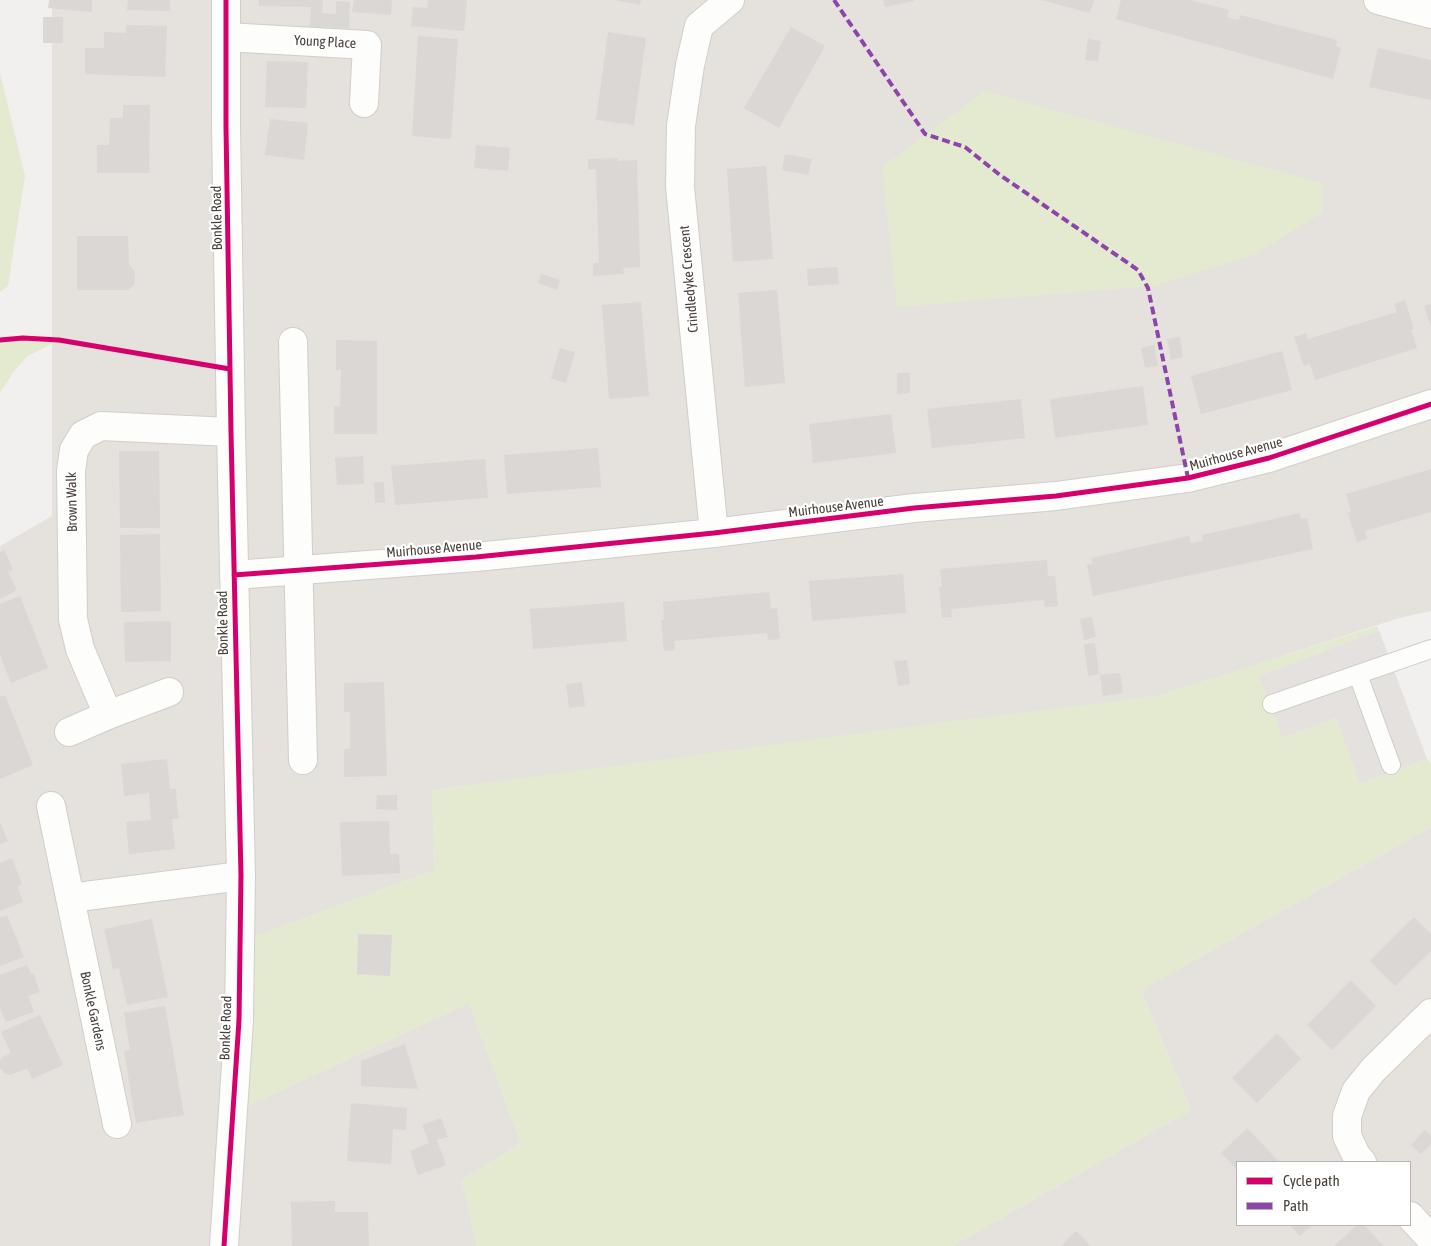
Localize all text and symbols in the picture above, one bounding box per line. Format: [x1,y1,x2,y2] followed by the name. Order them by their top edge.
[294,32,356,52] street label: Young Place
[208,185,226,251] street label: Bonkle Road
[676,225,702,333] street label: Crindledyke Crescent
[1188,434,1284,474] street label: Muirhouse Avenue
[63,472,81,532] street label: Brown Walk
[788,493,884,521] street label: Muirhouse Avenue
[386,536,482,562] street label: Muirhouse Avenue
[214,590,232,656] street label: Bonkle Road
[76,970,110,1052] street label: Bonkle Gardens
[216,995,236,1061] street label: Bonkle Road
[1236,1161,1411,1226] legend
[1283,1172,1340,1189] text: Cycle path
[1283,1197,1309,1214] text: Path

